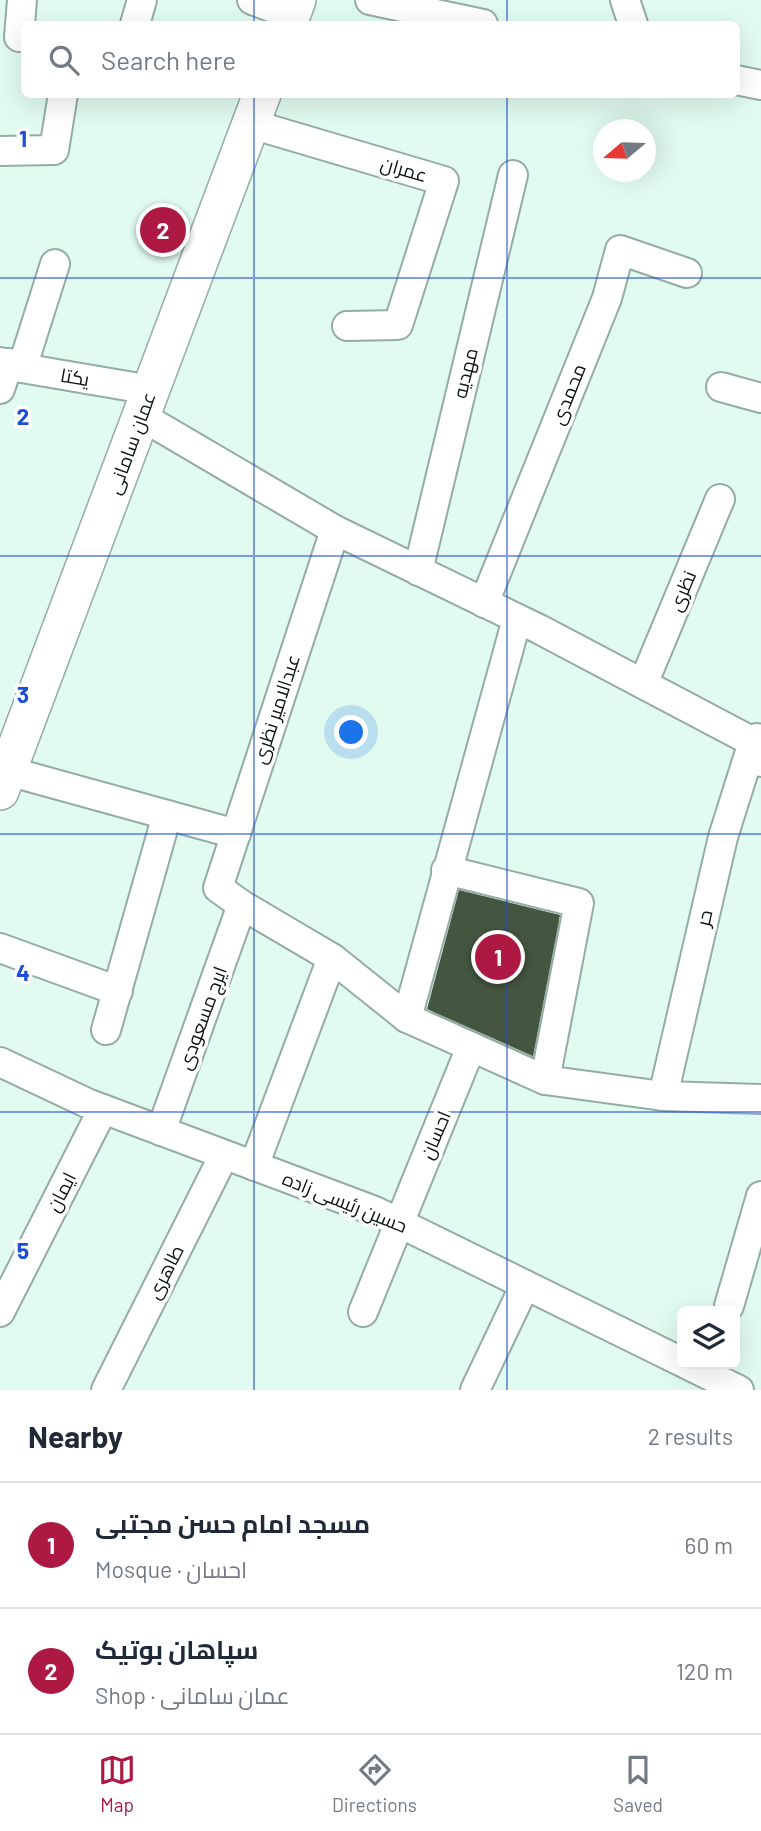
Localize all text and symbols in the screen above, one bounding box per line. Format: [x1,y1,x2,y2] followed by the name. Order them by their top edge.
[21,21,740,98] search box
[45,41,83,79] icon: search
[101,44,236,75] text: Search here
[593,119,656,182] north arrow
[19,124,27,152] text: 1
[378,151,430,187] street label: عمران
[140,204,186,256] pin: 2
[447,345,483,401] street label: مهدیه
[545,360,591,428] street label: محمدی
[59,363,91,390] street label: یکتا
[101,389,161,497] street label: عمان سامانی
[17,402,29,430] text: 2
[663,567,701,615] street label: نظری
[247,651,305,767] street label: عبدالامیر نظری
[17,680,29,708] text: 3
[334,715,368,749] your location
[690,907,718,930] street label: حر
[475,931,521,983] pin: 1
[16,958,30,986] text: 4
[172,963,234,1074] street label: ایرج مسعودی
[414,1107,456,1163] street label: احسان
[279,1166,411,1238] street label: حسین رئیسی زاده
[41,1168,81,1216] street label: ایمان
[17,1236,29,1264] text: 5
[141,1241,189,1303] street label: طاهری
[677,1306,740,1369] map controls
[677,1306,740,1369] button: layers
[28,1418,123,1454] text: Nearby
[648,1422,733,1450] text: 2 results
[95,1507,370,1538] text: مسجد امام حسن مجتبی
[47,1531,55,1559] text: 1
[685,1531,733,1559] text: 60 m
[95,1555,247,1583] text: Mosque · احسان
[95,1633,258,1664] text: سپاهان بوتیک
[45,1657,57,1685] text: 2
[676,1657,733,1685] text: 120 m
[95,1681,290,1709] text: Shop · عمان سامانی
[98,1751,136,1816] tab: Map
[332,1751,417,1816] tab: Directions
[613,1751,663,1816] tab: Saved

